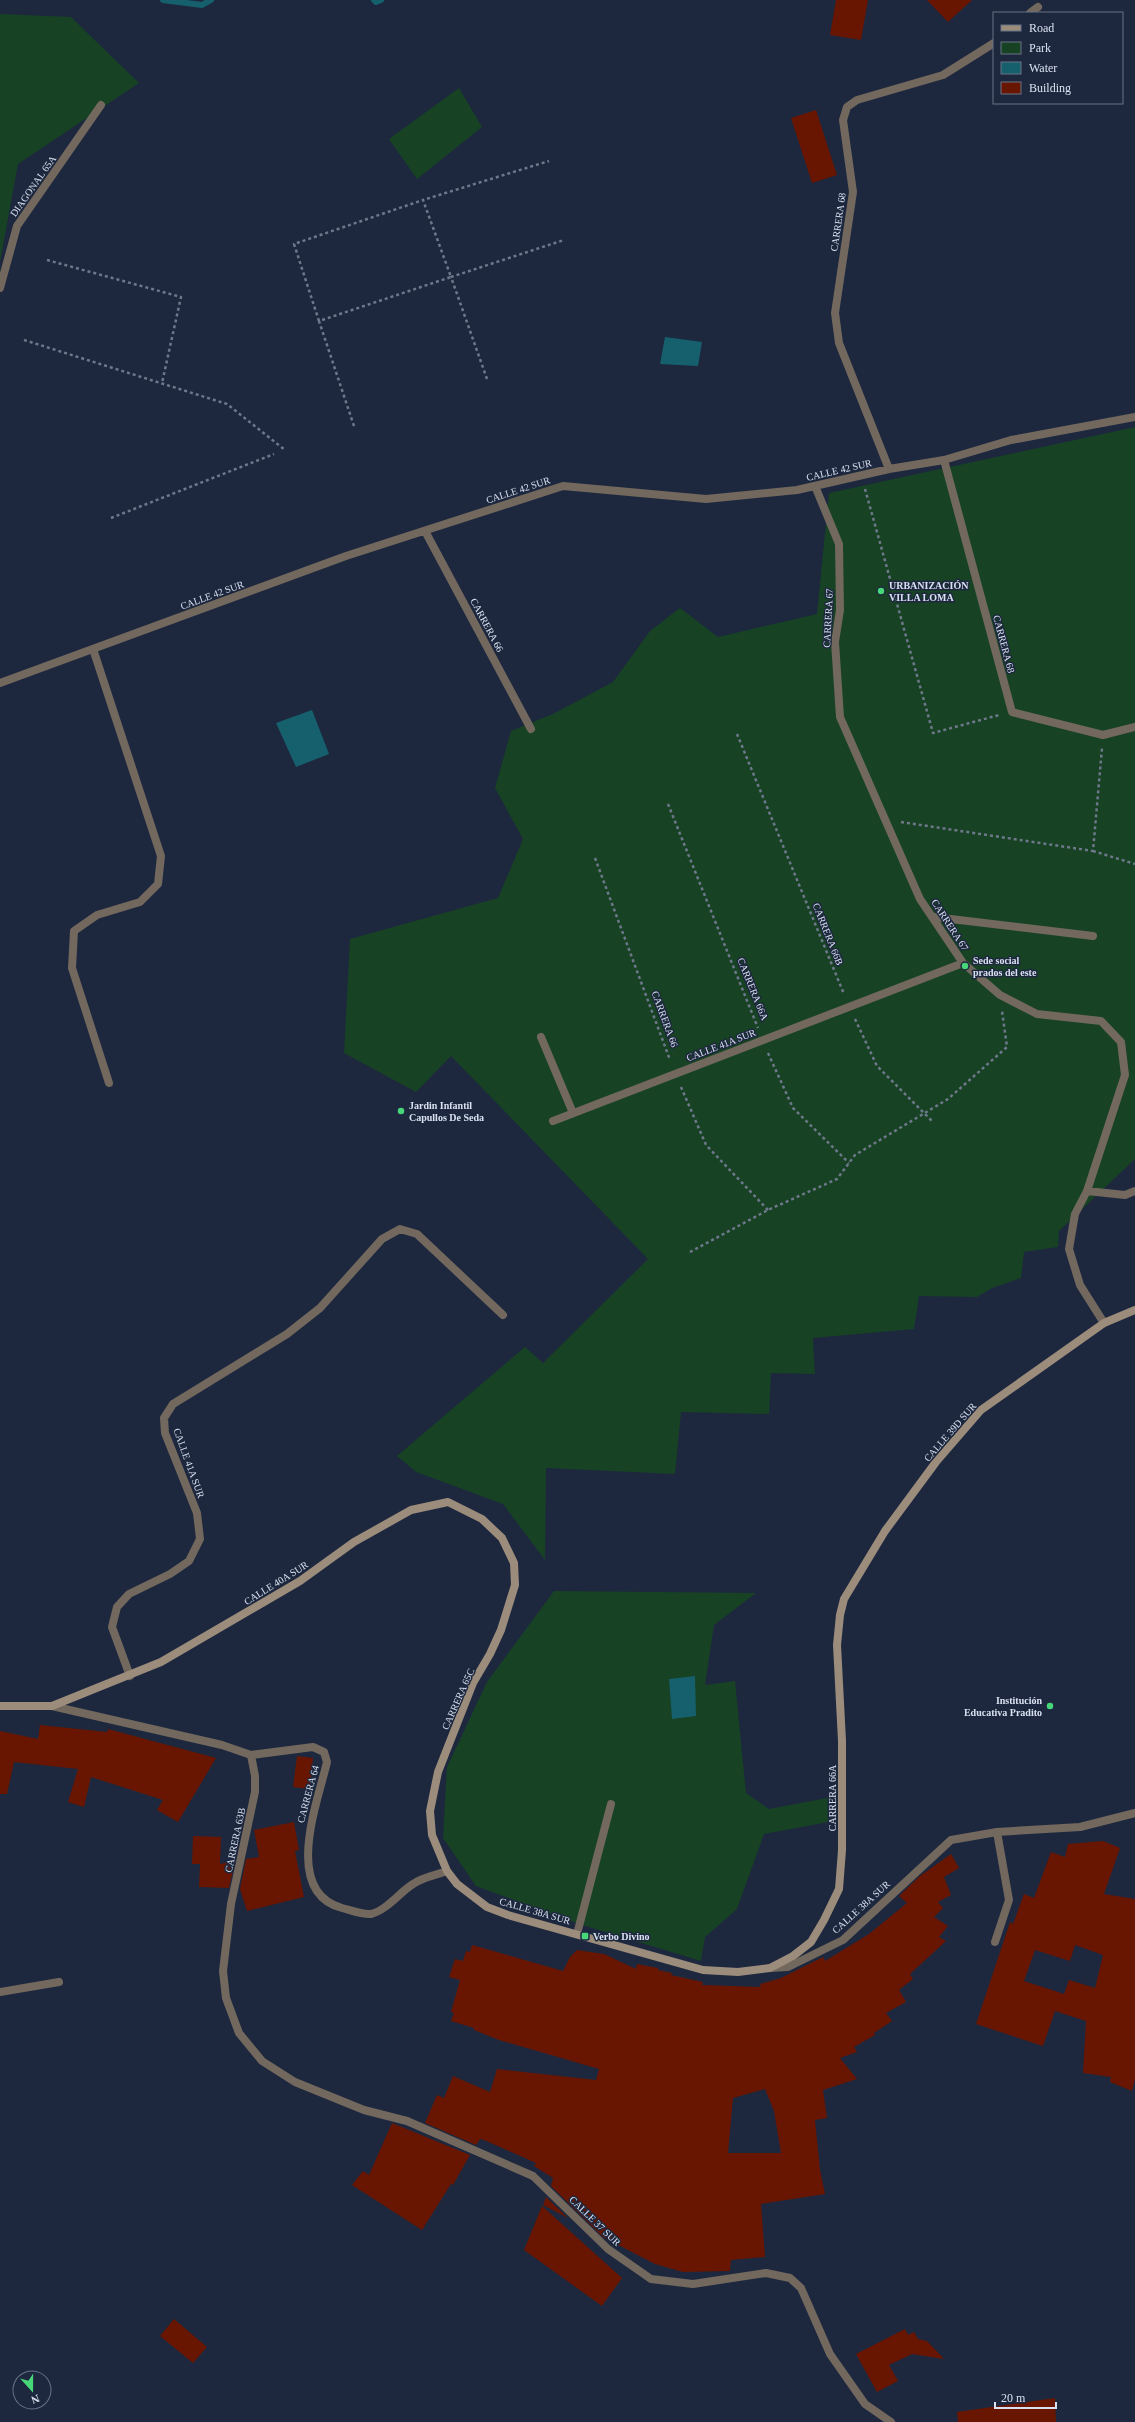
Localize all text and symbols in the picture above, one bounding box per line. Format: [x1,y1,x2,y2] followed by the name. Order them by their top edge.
[993,12,1123,104] legend
[1029,21,1054,35] text: Road
[1029,41,1051,55] text: Park
[1029,61,1057,75] text: Water
[1029,81,1071,95] text: Building
[8,153,59,219] street label: DIAGONAL 65A
[828,192,848,252] street label: CARRERA 68
[805,457,873,483] street label: CALLE 42 SUR
[485,474,552,506] street label: CALLE 42 SUR
[179,578,246,612] street label: CALLE 42 SUR
[889,580,969,603] place label: URBANIZACIÓN VILLA LOMA
[876,586,886,596] marker: URBANIZACIÓN VILLA LOMA
[821,588,835,648] street label: CARRERA 67
[468,596,506,654] street label: CARRERA 66
[991,614,1017,674] street label: CARRERA 68
[929,897,971,953] street label: CARRERA 67
[811,901,846,967] street label: CARRERA 66B
[973,955,1037,978] place label: Sede social prados del este
[735,956,771,1023] street label: CARRERA 66A
[960,961,970,971] marker: Sede social prados del este
[650,989,680,1049] street label: CARRERA 66
[685,1027,758,1063] street label: CALLE 41A SUR
[409,1100,484,1123] place label: Jardin Infantil Capullos De Seda
[396,1106,406,1116] marker: Jardin Infantil Capullos De Seda
[922,1400,979,1463] street label: CALLE 39D SUR
[171,1427,207,1500] street label: CALLE 41A SUR
[242,1559,310,1607] street label: CALLE 40A SUR
[440,1666,477,1731] street label: CARRERA 65C
[964,1695,1042,1718] place label: Institución Educativa Pradito
[1045,1701,1055,1711] marker: Institución Educativa Pradito
[295,1764,321,1824] street label: CARRERA 64
[827,1764,838,1831] street label: CARRERA 66A
[223,1806,247,1873] street label: CARRERA 63B
[830,1878,892,1936] street label: CALLE 38A SUR
[498,1896,572,1926] street label: CALLE 38A SUR
[580,1931,590,1941] marker: Verbo Divino
[593,1931,650,1942] place label: Verbo Divino
[567,2194,623,2248] street label: CALLE 37 SUR
[12,2370,52,2410] north arrow
[995,2384,1056,2410] scale bar
[1001,2391,1026,2405] text: 20 m
[30,2392,41,2406] text: N

